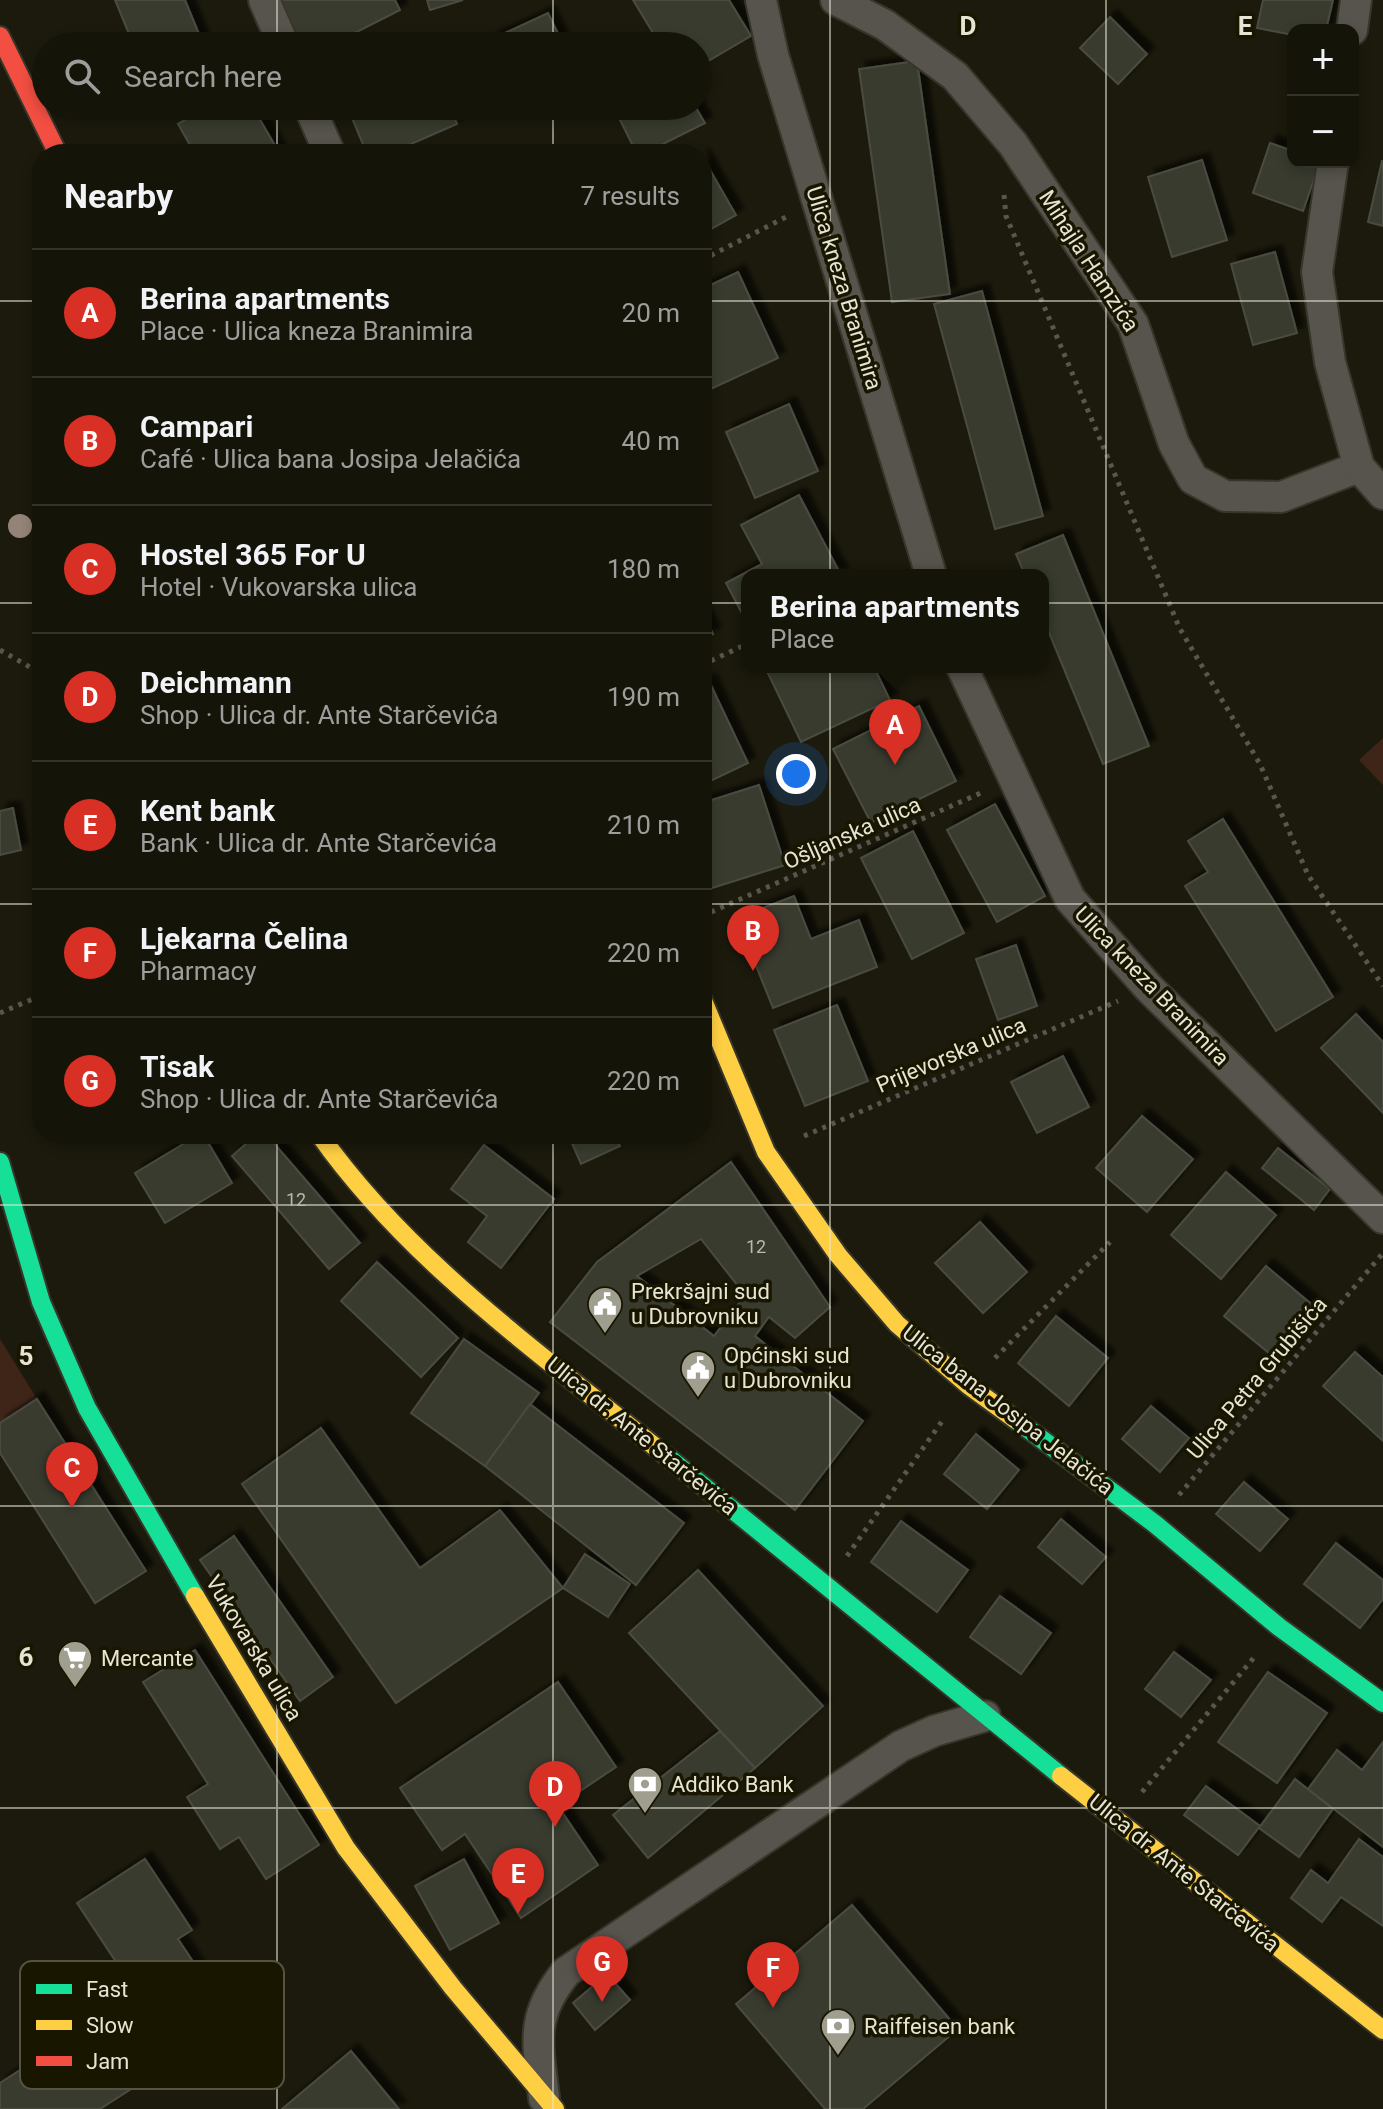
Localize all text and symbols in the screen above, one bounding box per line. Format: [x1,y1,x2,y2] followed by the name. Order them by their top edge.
[960,11,976,41] text: D
[1238,11,1253,41] text: E
[1287,24,1359,168] map controls
[1287,24,1359,96] button: +
[32,32,712,120] search box
[60,54,104,98] icon: search
[124,59,282,94] text: Search here
[1287,96,1359,168] button: −
[64,176,173,216] text: Nearby
[581,181,680,211] text: 7 results
[801,183,887,393] street label: Ulica kneza Branimira
[1034,186,1144,336] street label: Mihajla Hamzića
[140,281,390,316] text: Berina apartments
[81,298,99,328] text: A
[622,298,680,328] text: 20 m
[140,316,473,346] text: Place · Ulica kneza Branimira
[140,409,254,444] text: Campari
[82,426,98,456] text: B
[622,426,680,456] text: 40 m
[140,444,521,474] text: Café · Ulica bana Josipa Jelačića
[140,537,366,572] text: Hostel 365 For U
[81,554,99,584] text: C
[607,554,680,584] text: 180 m
[741,569,1049,673] popup
[140,572,417,602] text: Hotel · Vukovarska ulica
[770,589,1020,624] text: Berina apartments
[770,624,834,654] text: Place
[140,665,292,700] text: Deichmann
[82,682,98,712] text: D
[607,682,680,712] text: 190 m
[869,699,921,765] pin: A
[140,700,498,730] text: Shop · Ulica dr. Ante Starčevića
[776,754,816,794] your location
[780,792,924,874] street label: Ošljanska ulica
[140,793,275,828] text: Kent bank
[83,810,97,840] text: E
[607,810,680,840] text: 210 m
[140,828,497,858] text: Bank · Ulica dr. Ante Starčevića
[1070,901,1234,1071] street label: Ulica kneza Branimira
[727,905,779,971] pin: B
[140,921,348,956] text: Ljekarna Čelina
[83,938,97,968] text: F
[607,938,680,968] text: 220 m
[140,956,257,986] text: Pharmacy
[872,1012,1030,1098] street label: Prijevorska ulica
[140,1049,214,1084] text: Tisak
[81,1066,99,1096] text: G
[607,1066,680,1096] text: 220 m
[140,1084,498,1114] text: Shop · Ulica dr. Ante Starčevića
[286,1189,306,1210] house number: 12
[746,1236,766,1257] house number: 12
[631,1279,770,1329] place label: Prekršajni sud u Dubrovniku
[586,1285,624,1335] public building icon: Prekršajni sud u Dubrovniku
[1182,1292,1332,1464] street label: Ulica Petra Grubišića
[898,1320,1118,1500] street label: Ulica bana Josipa Jelačića
[19,1341,33,1371] text: 5
[724,1343,852,1393] place label: Općinski sud u Dubrovniku
[679,1349,717,1399] public building icon: Općinski sud u Dubrovniku
[542,1352,742,1520] street label: Ulica dr. Ante Starčevića
[46,1442,98,1508] pin: C
[201,1571,307,1725] street label: Vukovarska ulica
[56,1639,94,1689] supermarket icon: Mercante
[19,1642,34,1672] text: 6
[101,1646,194,1671] place label: Mercante
[529,1761,581,1827] pin: D
[626,1765,664,1815] bank icon: Addiko Bank
[671,1772,794,1797] place label: Addiko Bank
[1084,1789,1284,1957] street label: Ulica dr. Ante Starčevića
[492,1848,544,1914] pin: E
[576,1936,628,2002] pin: G
[747,1942,799,2008] pin: F
[20,1961,284,2089] legend
[86,1977,128,2002] text: Fast
[819,2007,857,2057] bank icon: Raiffeisen bank
[86,2013,134,2038] text: Slow
[864,2014,1016,2039] place label: Raiffeisen bank
[86,2049,129,2074] text: Jam

